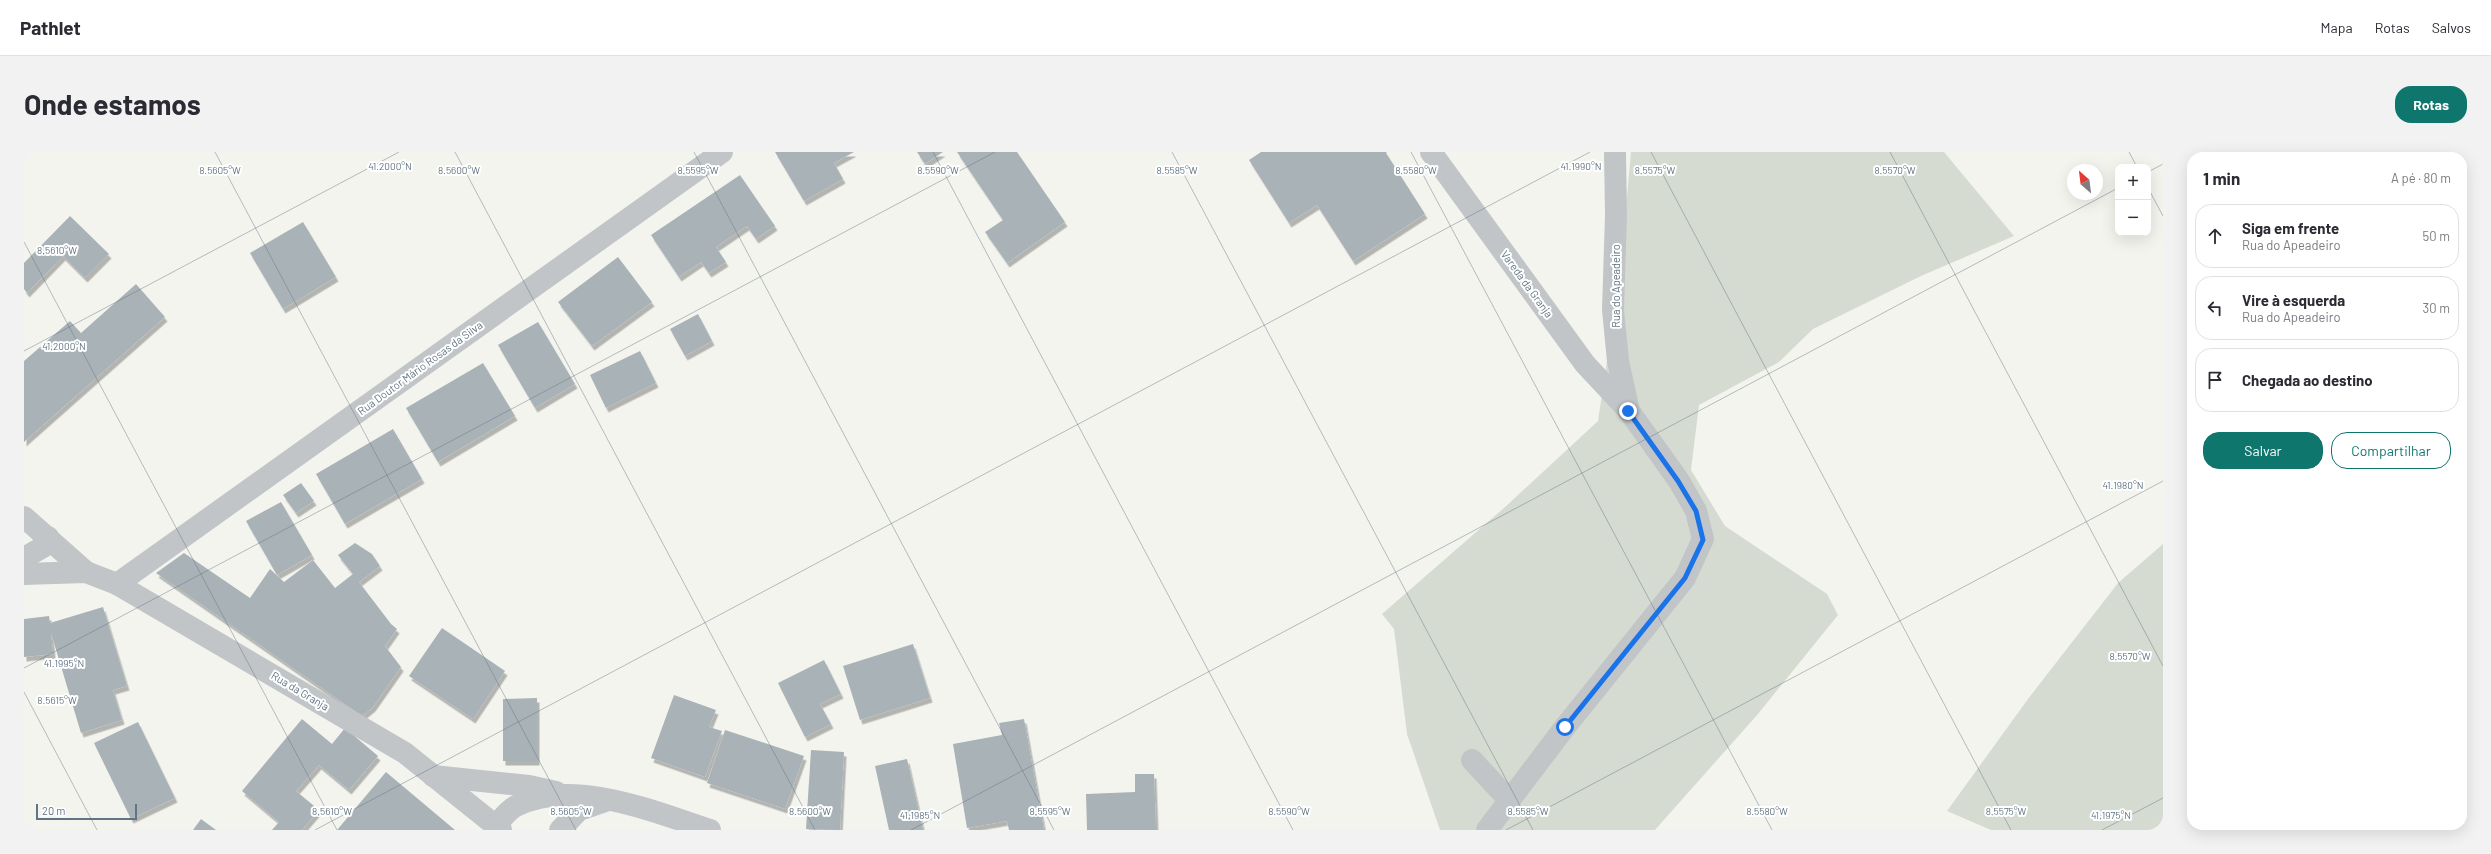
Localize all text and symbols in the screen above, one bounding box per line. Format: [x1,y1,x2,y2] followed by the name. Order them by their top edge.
[20,16,81,39] text: Pathlet
[2321,19,2353,36] text: Mapa
[2375,19,2410,36] text: Rotas
[2432,19,2471,36] text: Salvos
[2395,86,2467,123] button: Rotas
[24,87,201,121] text: Onde estamos
[368,160,412,172] text: 41.2000°N
[1560,160,1602,172] text: 41.1990°N
[199,164,241,176] text: 8.5605°W
[438,164,480,176] text: 8.5600°W
[677,164,719,176] text: 8.5595°W
[917,164,959,176] text: 8.5590°W
[1156,164,1198,176] text: 8.5585°W
[1395,164,1437,176] text: 8.5580°W
[1635,164,1676,176] text: 8.5575°W
[1874,164,1916,176] text: 8.5570°W
[2067,164,2103,200] north arrow
[2115,164,2151,236] map controls
[2115,164,2151,200] button: +
[2203,168,2240,188] text: 1 min
[2391,170,2451,186] text: A pé · 80 m
[2115,200,2151,236] button: −
[2242,219,2339,237] text: Siga em frente
[2204,225,2226,247] icon: ahead
[2423,228,2450,244] text: 50 m
[2242,237,2341,253] text: Rua do Apeadeiro
[37,244,77,256] text: 8.5610°W
[1609,244,1622,328] street label: Rua do Apeadeiro
[1499,248,1556,320] street label: Vareda da Granja
[2242,291,2345,309] text: Vire à esquerda
[2204,297,2226,319] icon: left
[2423,300,2450,316] text: 30 m
[2242,309,2341,325] text: Rua do Apeadeiro
[355,318,485,417] street label: Rua Doutor Mário Rosas da Silva
[42,340,86,352] text: 41.2000°N
[2204,369,2226,391] icon: arrive
[2242,371,2373,389] text: Chegada ao destino
[1619,402,1637,420] route end
[2203,432,2323,469] button: Salvar
[2331,432,2451,469] button: Compartilhar
[2102,479,2144,491] text: 41.1980°N
[2109,650,2151,662] text: 8.5570°W
[44,657,84,669] text: 41.1995°N
[269,668,331,713] street label: Rua da Granja
[37,694,77,706] text: 8.5615°W
[1556,718,1574,736] route start
[36,802,137,821] scale bar
[42,804,65,817] text: 20 m
[312,805,352,817] text: 8.5610°W
[550,805,592,817] text: 8.5605°W
[789,805,831,817] text: 8.5600°W
[1029,805,1071,817] text: 8.5595°W
[1268,805,1310,817] text: 8.5590°W
[1507,805,1549,817] text: 8.5585°W
[1746,805,1788,817] text: 8.5580°W
[1986,805,2027,817] text: 8.5575°W
[900,809,940,821] text: 41.1985°N
[2091,809,2131,821] text: 41.1975°N

